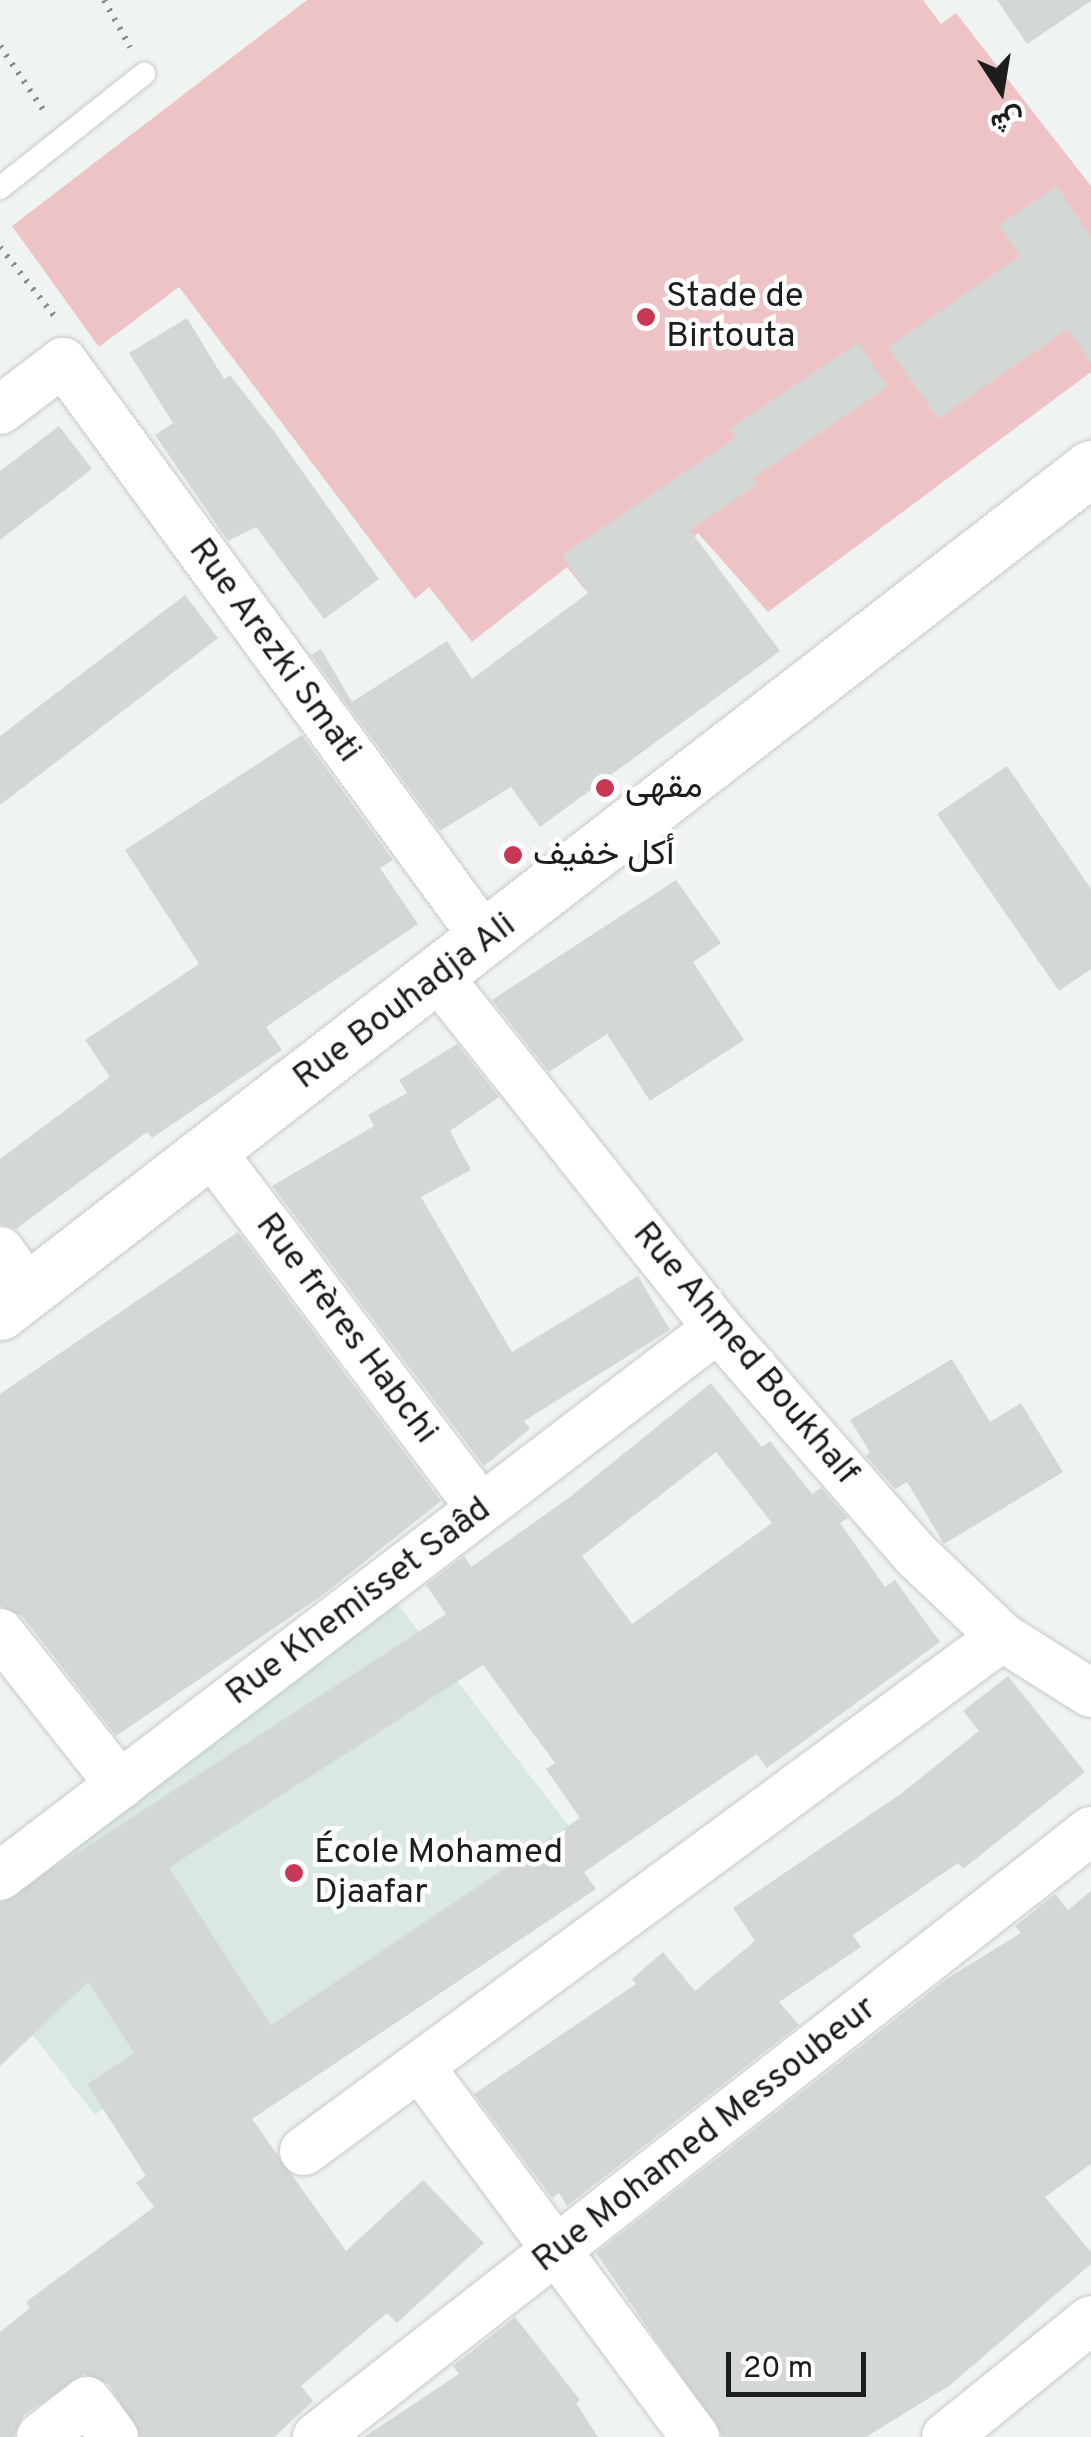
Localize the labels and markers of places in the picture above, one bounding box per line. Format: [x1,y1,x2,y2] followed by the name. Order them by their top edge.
[666,276,804,358] place label: Stade de Birtouta
[635,306,657,328] marker: Stade de Birtouta
[625,767,703,809] place label: مقهى
[594,777,616,799] marker: مقهى
[533,834,674,876] place label: أكل خفيف
[502,844,524,866] marker: أكل خفيف
[314,1832,563,1914] place label: École Mohamed Djaafar
[283,1862,305,1884] marker: École Mohamed Djaafar

